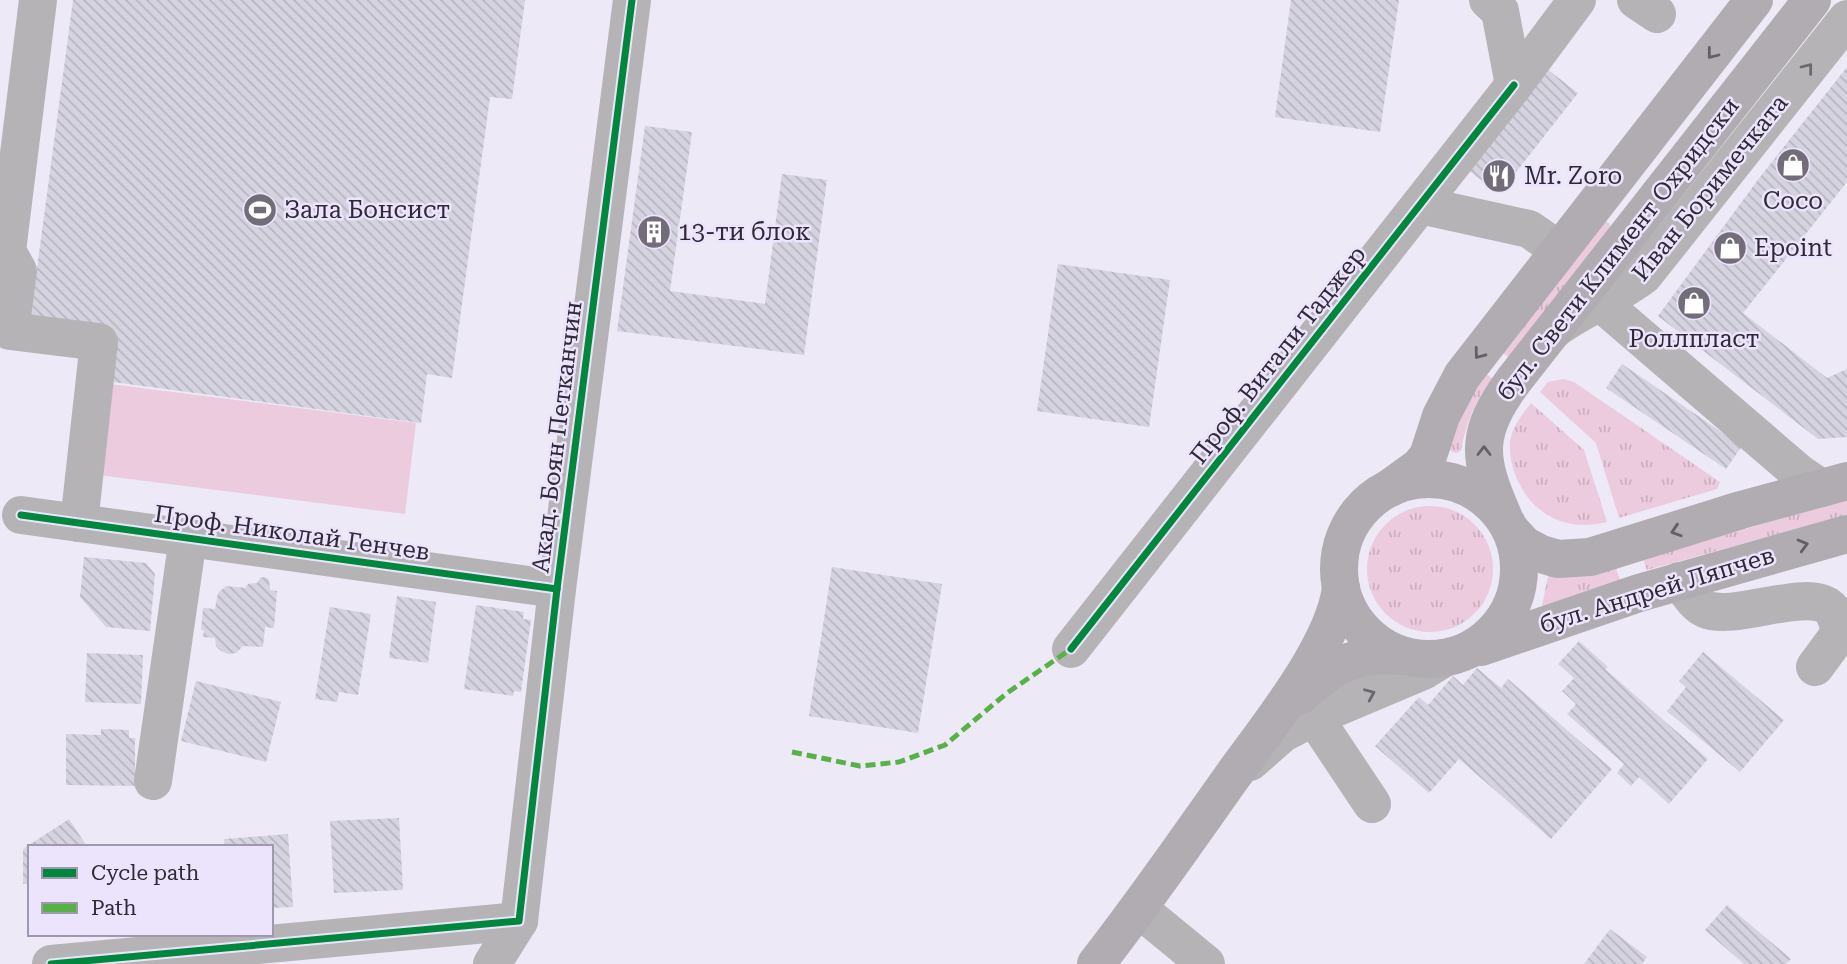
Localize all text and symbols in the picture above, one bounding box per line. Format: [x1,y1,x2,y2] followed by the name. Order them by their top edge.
[1708,46,1721,58] one-way arrow
[1799,63,1812,76] one-way arrow
[1626,89,1794,287] street label: Иван Боримечката
[1491,92,1745,406] street label: бул. Свети Климент Охридски
[1774,146,1812,184] shop icon: Coco
[1480,157,1518,195] restaurant icon: Mr. Zoro
[1524,162,1622,190] place label: Mr. Zoro
[1763,187,1823,215] place label: Coco
[241,191,279,229] sports icon: Зала Бонсист
[284,196,450,224] place label: Зала Бонсист
[635,213,673,251] building icon: 13-ти блок
[678,218,811,246] place label: 13-ти блок
[1711,229,1749,267] shop icon: Epoint
[1754,234,1832,262] place label: Epoint
[1184,241,1372,469] street label: Проф. Витали Таджер
[1675,284,1713,322] shop icon: Роллпласт
[526,300,588,574] street label: Акад. Боян Петканчин
[1629,325,1759,353] place label: Роллпласт
[1475,346,1488,359] one-way arrow
[1476,445,1492,456] one-way arrow
[152,500,432,566] street label: Проф. Николай Генчев
[1671,522,1683,537] one-way arrow
[1797,539,1809,553] one-way arrow
[1536,541,1778,639] street label: бул. Андрей Ляпчев
[1363,688,1376,702] one-way arrow
[28,845,273,936] legend
[91,861,200,885] text: Cycle path
[91,896,137,920] text: Path

